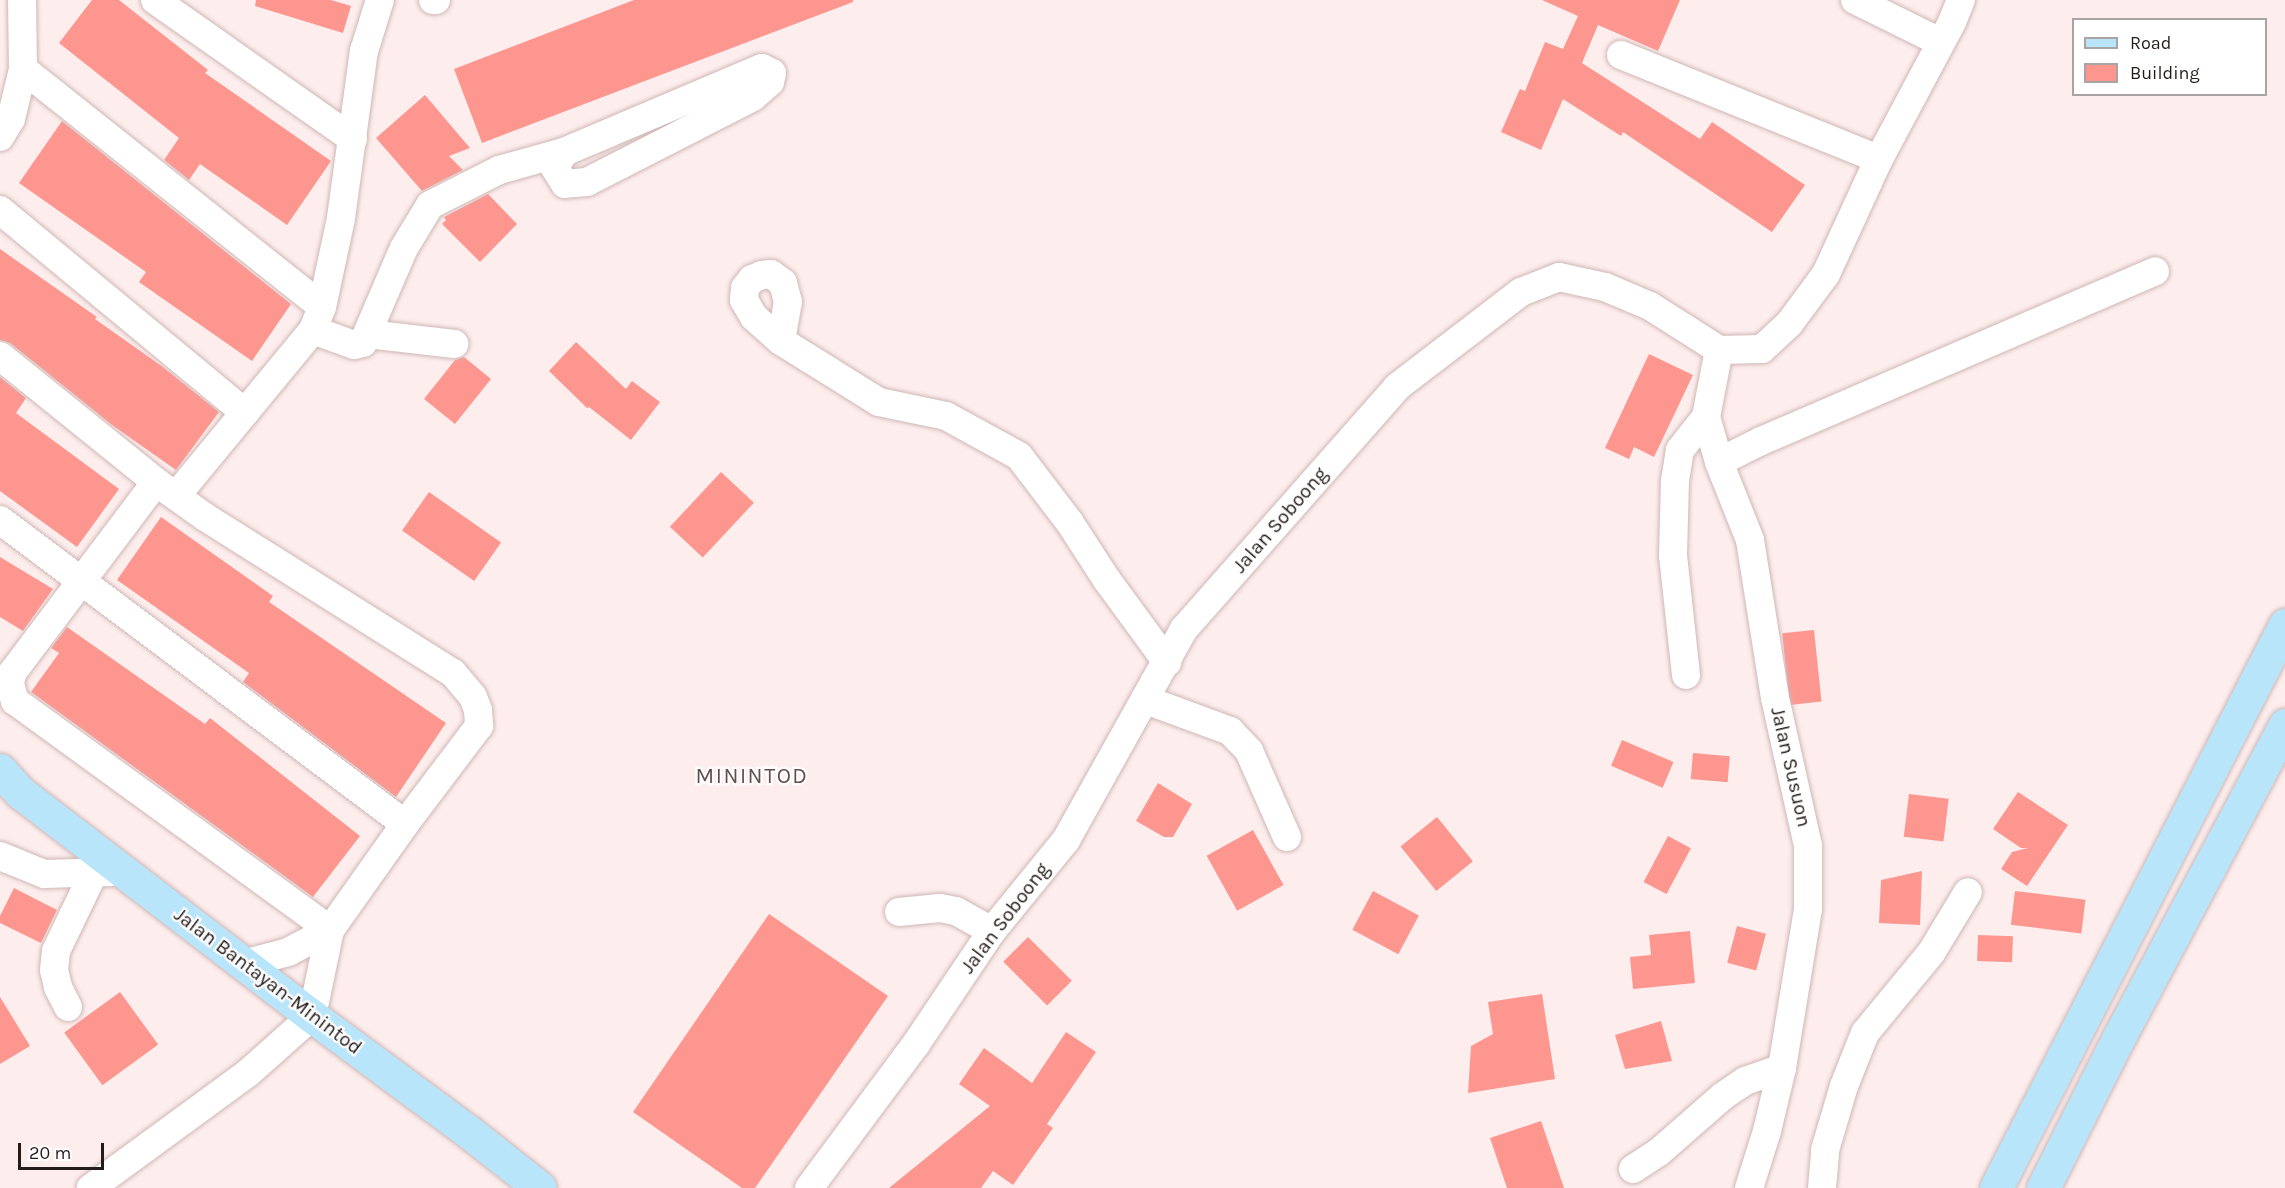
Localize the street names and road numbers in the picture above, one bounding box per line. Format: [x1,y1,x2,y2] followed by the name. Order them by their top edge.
[1227,462,1333,578] street label: Jalan Soboong
[1766,705,1816,829] street label: Jalan Susuon
[956,858,1054,978] street label: Jalan Soboong
[169,902,367,1060] street label: Jalan Bantayan-Minintod

